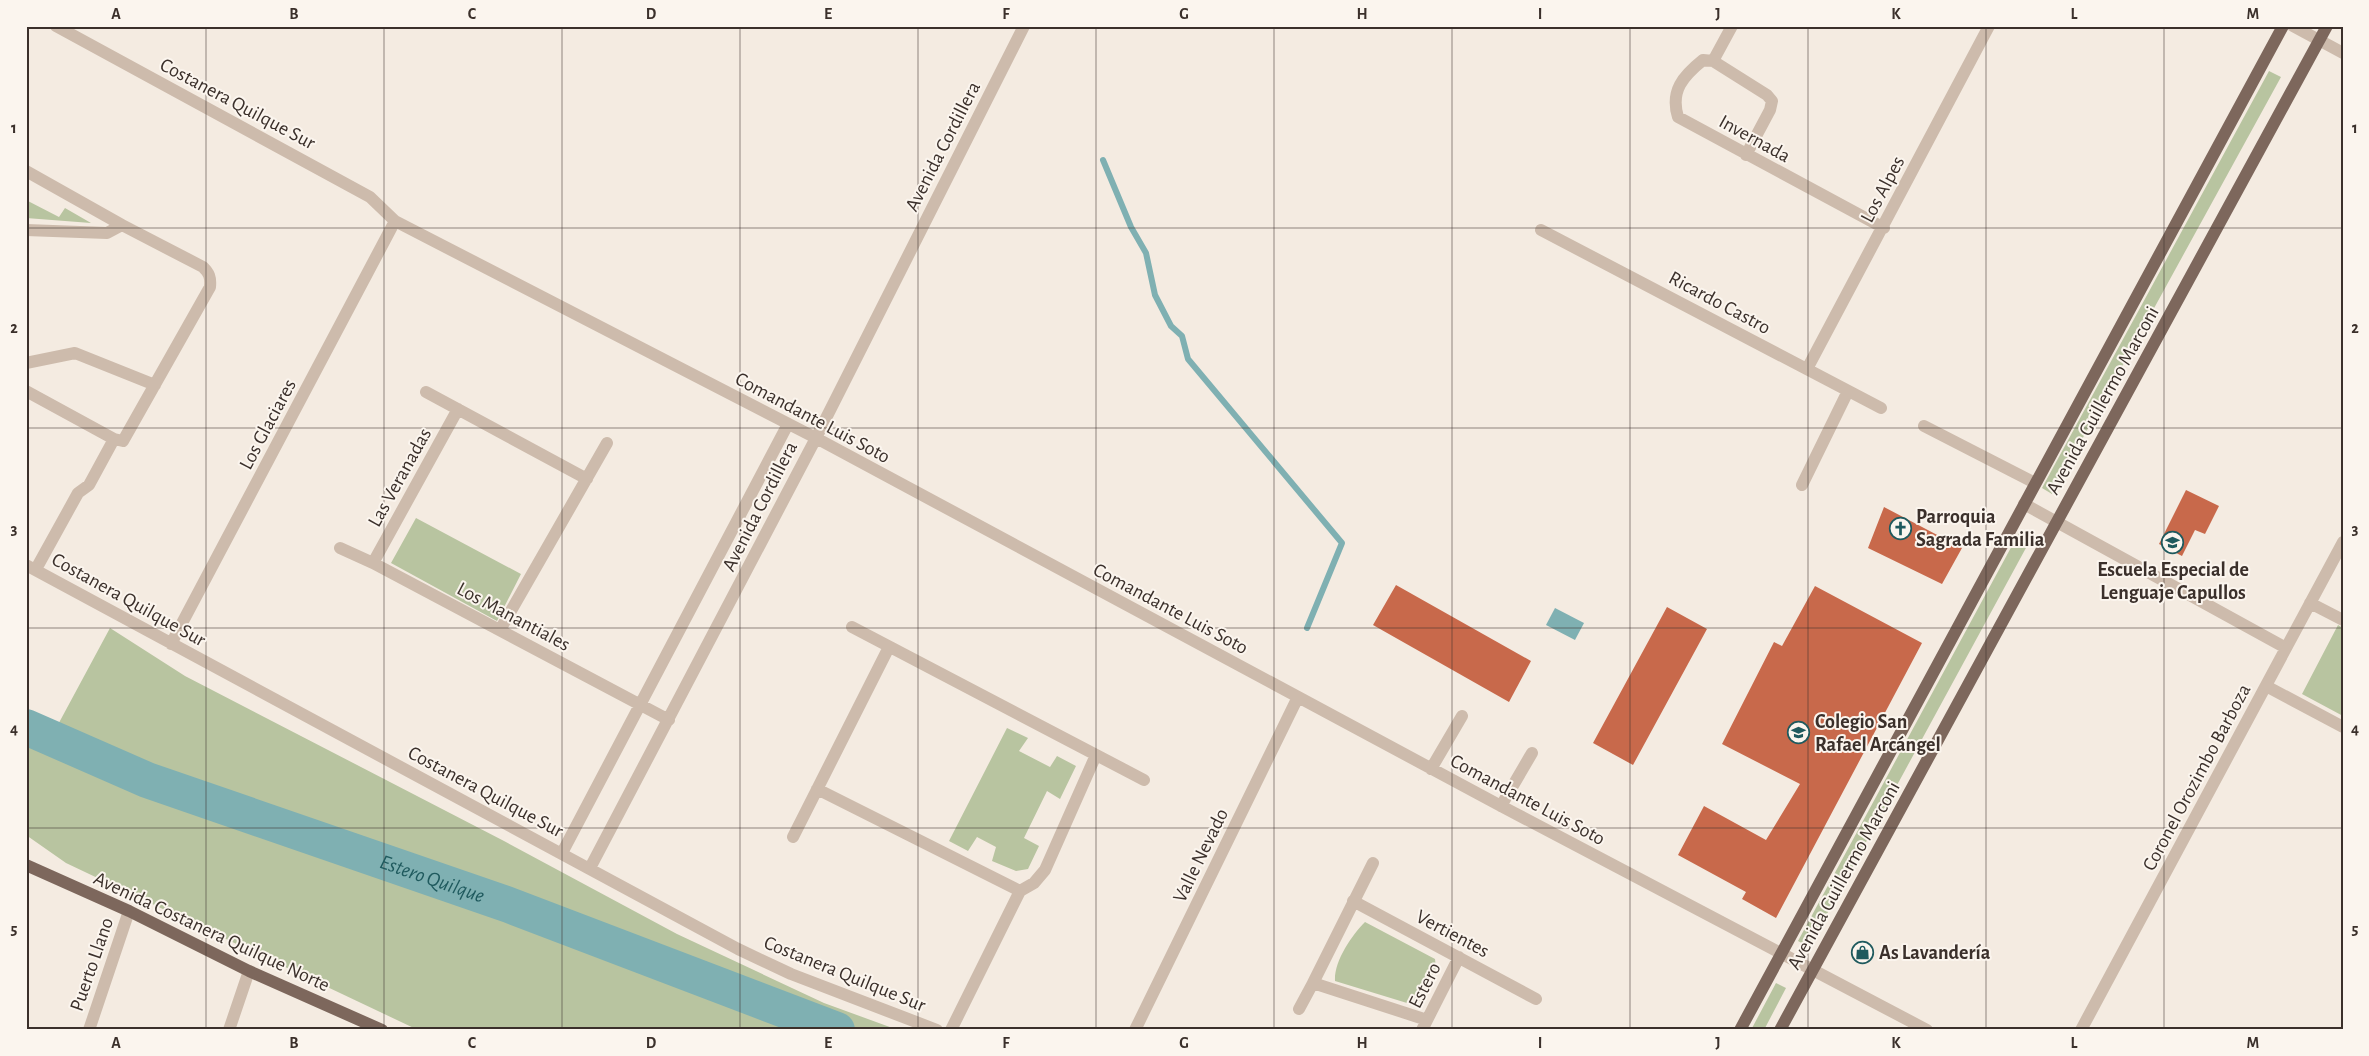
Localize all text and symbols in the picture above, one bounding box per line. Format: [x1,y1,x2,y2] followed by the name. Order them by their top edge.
[111,6,121,22] text: A
[289,6,299,22] text: B
[468,6,477,22] text: C
[646,6,657,22] text: D
[824,6,832,22] text: E
[1002,6,1010,22] text: F
[1179,6,1189,22] text: G
[1356,6,1368,22] text: H
[1538,6,1542,22] text: I
[1715,6,1721,22] text: J
[1891,6,1901,22] text: K
[2071,6,2078,22] text: L
[2247,6,2259,22] text: M
[157,55,319,153] street label: Costanera Quilque Sur
[902,78,984,214] street label: Avenida Cordillera
[1716,111,1794,167] street label: Invernada
[11,120,17,136] text: 1
[2352,120,2358,136] text: 1
[1857,153,1909,226] street label: Los Alpes
[1665,268,1774,338] street label: Ricardo Castro
[2043,303,2163,498] street label: Avenida Guillermo Marconi
[10,320,18,336] text: 2
[2351,320,2359,336] text: 2
[732,369,893,467] street label: Comandante Luis Soto
[236,376,300,473] street label: Los Glaciares
[365,425,435,530] street label: Las Veranadas
[719,438,801,574] street label: Avenida Cordillera
[1916,507,2045,550] place label: Parroquia Sagrada Familia
[1888,516,1912,540] church icon: Parroquia Sagrada Familia
[11,521,18,537] text: 3
[2352,521,2359,537] text: 3
[2161,531,2185,555] school or university icon: Escuela Especial de Lenguaje Capullos
[48,549,209,651] street label: Costanera Quilque Sur
[1090,560,1251,658] street label: Comandante Luis Soto
[2097,560,2249,603] place label: Escuela Especial de Lenguaje Capullos
[454,579,573,655] street label: Los Manantiales
[2139,681,2255,874] street label: Coronel Orozimbo Barboza
[1815,712,1941,755] place label: Colegio San Rafael Arcángel
[10,721,18,737] text: 4
[1787,721,1811,745] school or university icon: Colegio San Rafael Arcángel
[2351,721,2359,737] text: 4
[405,743,567,841] street label: Costanera Quilque Sur
[1447,751,1608,849] street label: Comandante Luis Soto
[1784,778,1904,973] street label: Avenida Guillermo Marconi
[1170,805,1232,906] street label: Valle Nevado
[377,851,487,907] water label: Estero Quilque
[90,868,333,995] street label: Avenida Costanera Quilque Norte
[1413,906,1492,961] street label: Vertientes
[67,915,117,1014] street label: Puerto Llano
[11,921,18,937] text: 5
[2352,921,2359,937] text: 5
[761,932,929,1016] street label: Costanera Quilque Sur
[1851,940,1875,964] shop icon: As Lavandería
[1879,943,1991,963] place label: As Lavandería
[1405,959,1445,1012] street label: Estero
[111,1035,121,1051] text: A
[289,1035,299,1051] text: B
[468,1035,477,1051] text: C
[646,1035,657,1051] text: D
[824,1035,832,1051] text: E
[1002,1035,1010,1051] text: F
[1179,1035,1189,1051] text: G
[1356,1035,1368,1051] text: H
[1538,1035,1542,1051] text: I
[1715,1035,1721,1051] text: J
[1891,1035,1901,1051] text: K
[2071,1035,2078,1051] text: L
[2247,1035,2259,1051] text: M

